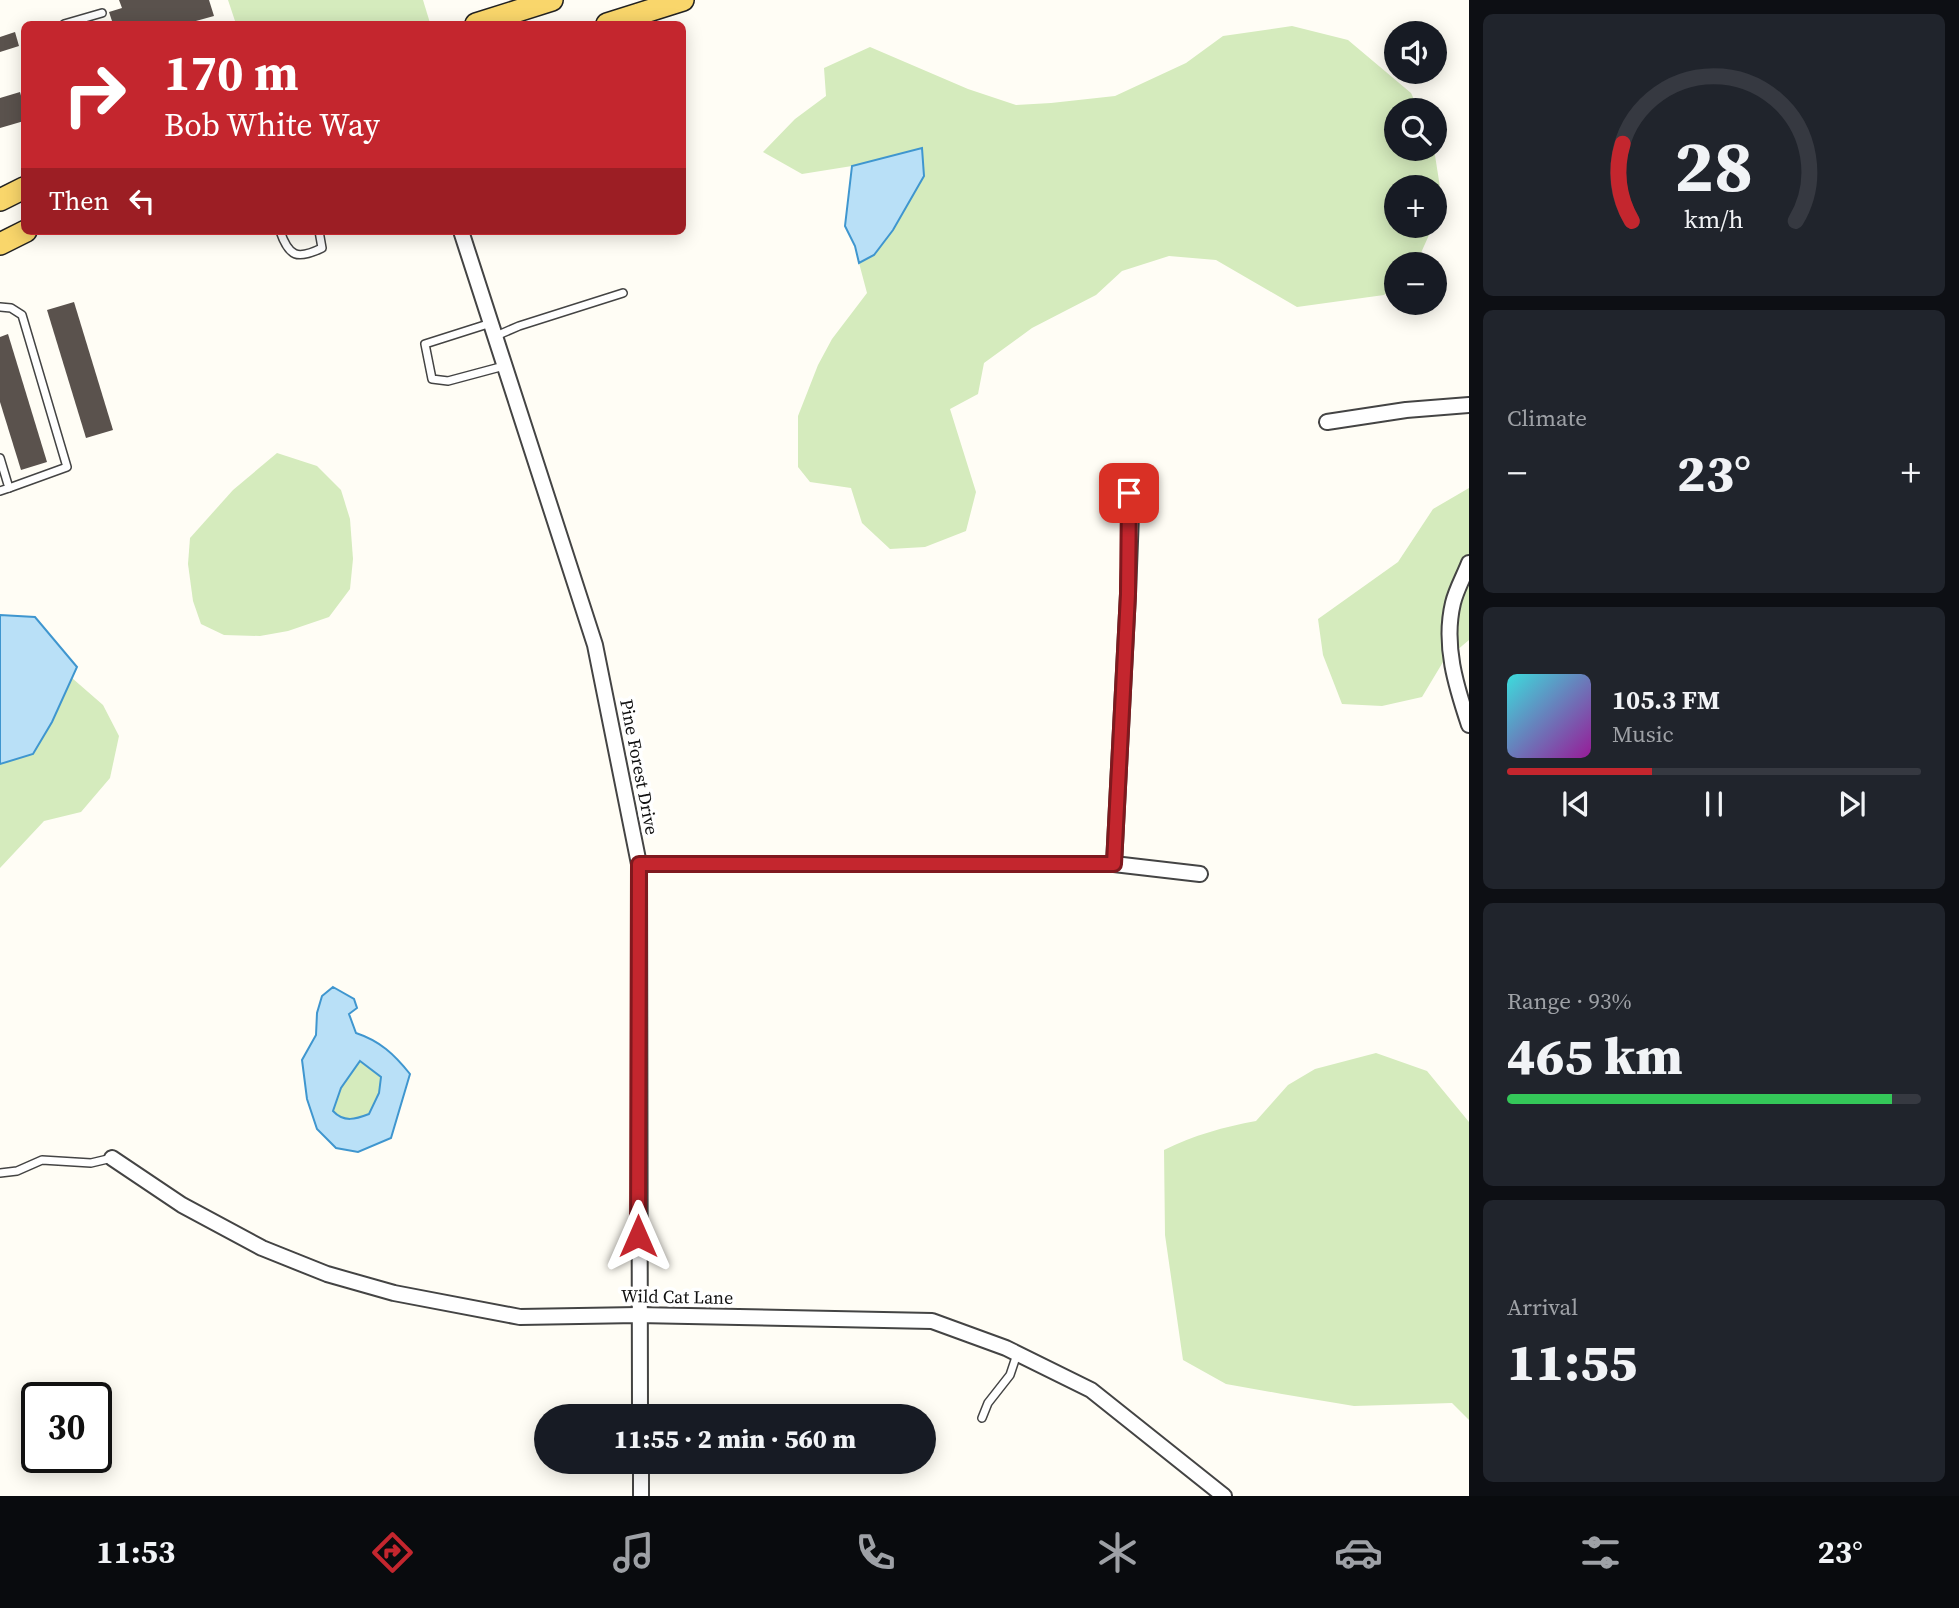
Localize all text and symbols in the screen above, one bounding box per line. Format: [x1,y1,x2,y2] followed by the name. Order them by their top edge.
[1384,21,1447,315] map controls
[1384,21,1447,84] button: sound
[164,39,299,106] text: 170 m
[49,49,140,140] icon: right
[1384,98,1447,161] button: search
[164,103,380,147] text: Bob White Way
[1675,117,1753,216] text: 28
[1384,175,1447,238] button: +
[123,182,161,220] icon: left
[49,183,109,219] text: Then
[1684,202,1744,236] text: km/h
[1384,252,1447,315] button: −
[1507,402,1587,434] text: Climate
[1677,437,1751,508] text: 23°
[1507,447,1527,499] text: −
[1901,447,1921,499] text: +
[1099,463,1159,523] pin
[1110,474,1148,512] icon: arrive
[1612,682,1720,718] text: 105.3 FM
[614,697,665,837] street label: Pine Forest Drive
[1612,718,1674,750] text: Music
[1557,785,1595,823] icon: previous
[1695,785,1733,823] icon: pause
[1833,785,1871,823] icon: next
[1507,985,1632,1017] text: Range · 93%
[1507,1020,1683,1091] text: 465 km
[601,1199,675,1273] position arrow
[621,1283,733,1310] street label: Wild Cat Lane
[1507,1291,1578,1323] text: Arrival
[1507,1326,1637,1397] text: 11:55
[21,1382,112,1473] speed limit sign: 30
[614,1421,856,1457] text: 11:55 · 2 min · 560 m
[368,1528,417,1577] icon: directions
[609,1528,658,1577] icon: music
[851,1528,900,1577] icon: phone
[1093,1528,1142,1577] icon: climate
[1334,1528,1383,1577] icon: car
[1576,1528,1625,1577] icon: filters
[96,1530,175,1574] text: 11:53
[1817,1530,1863,1574] text: 23°

